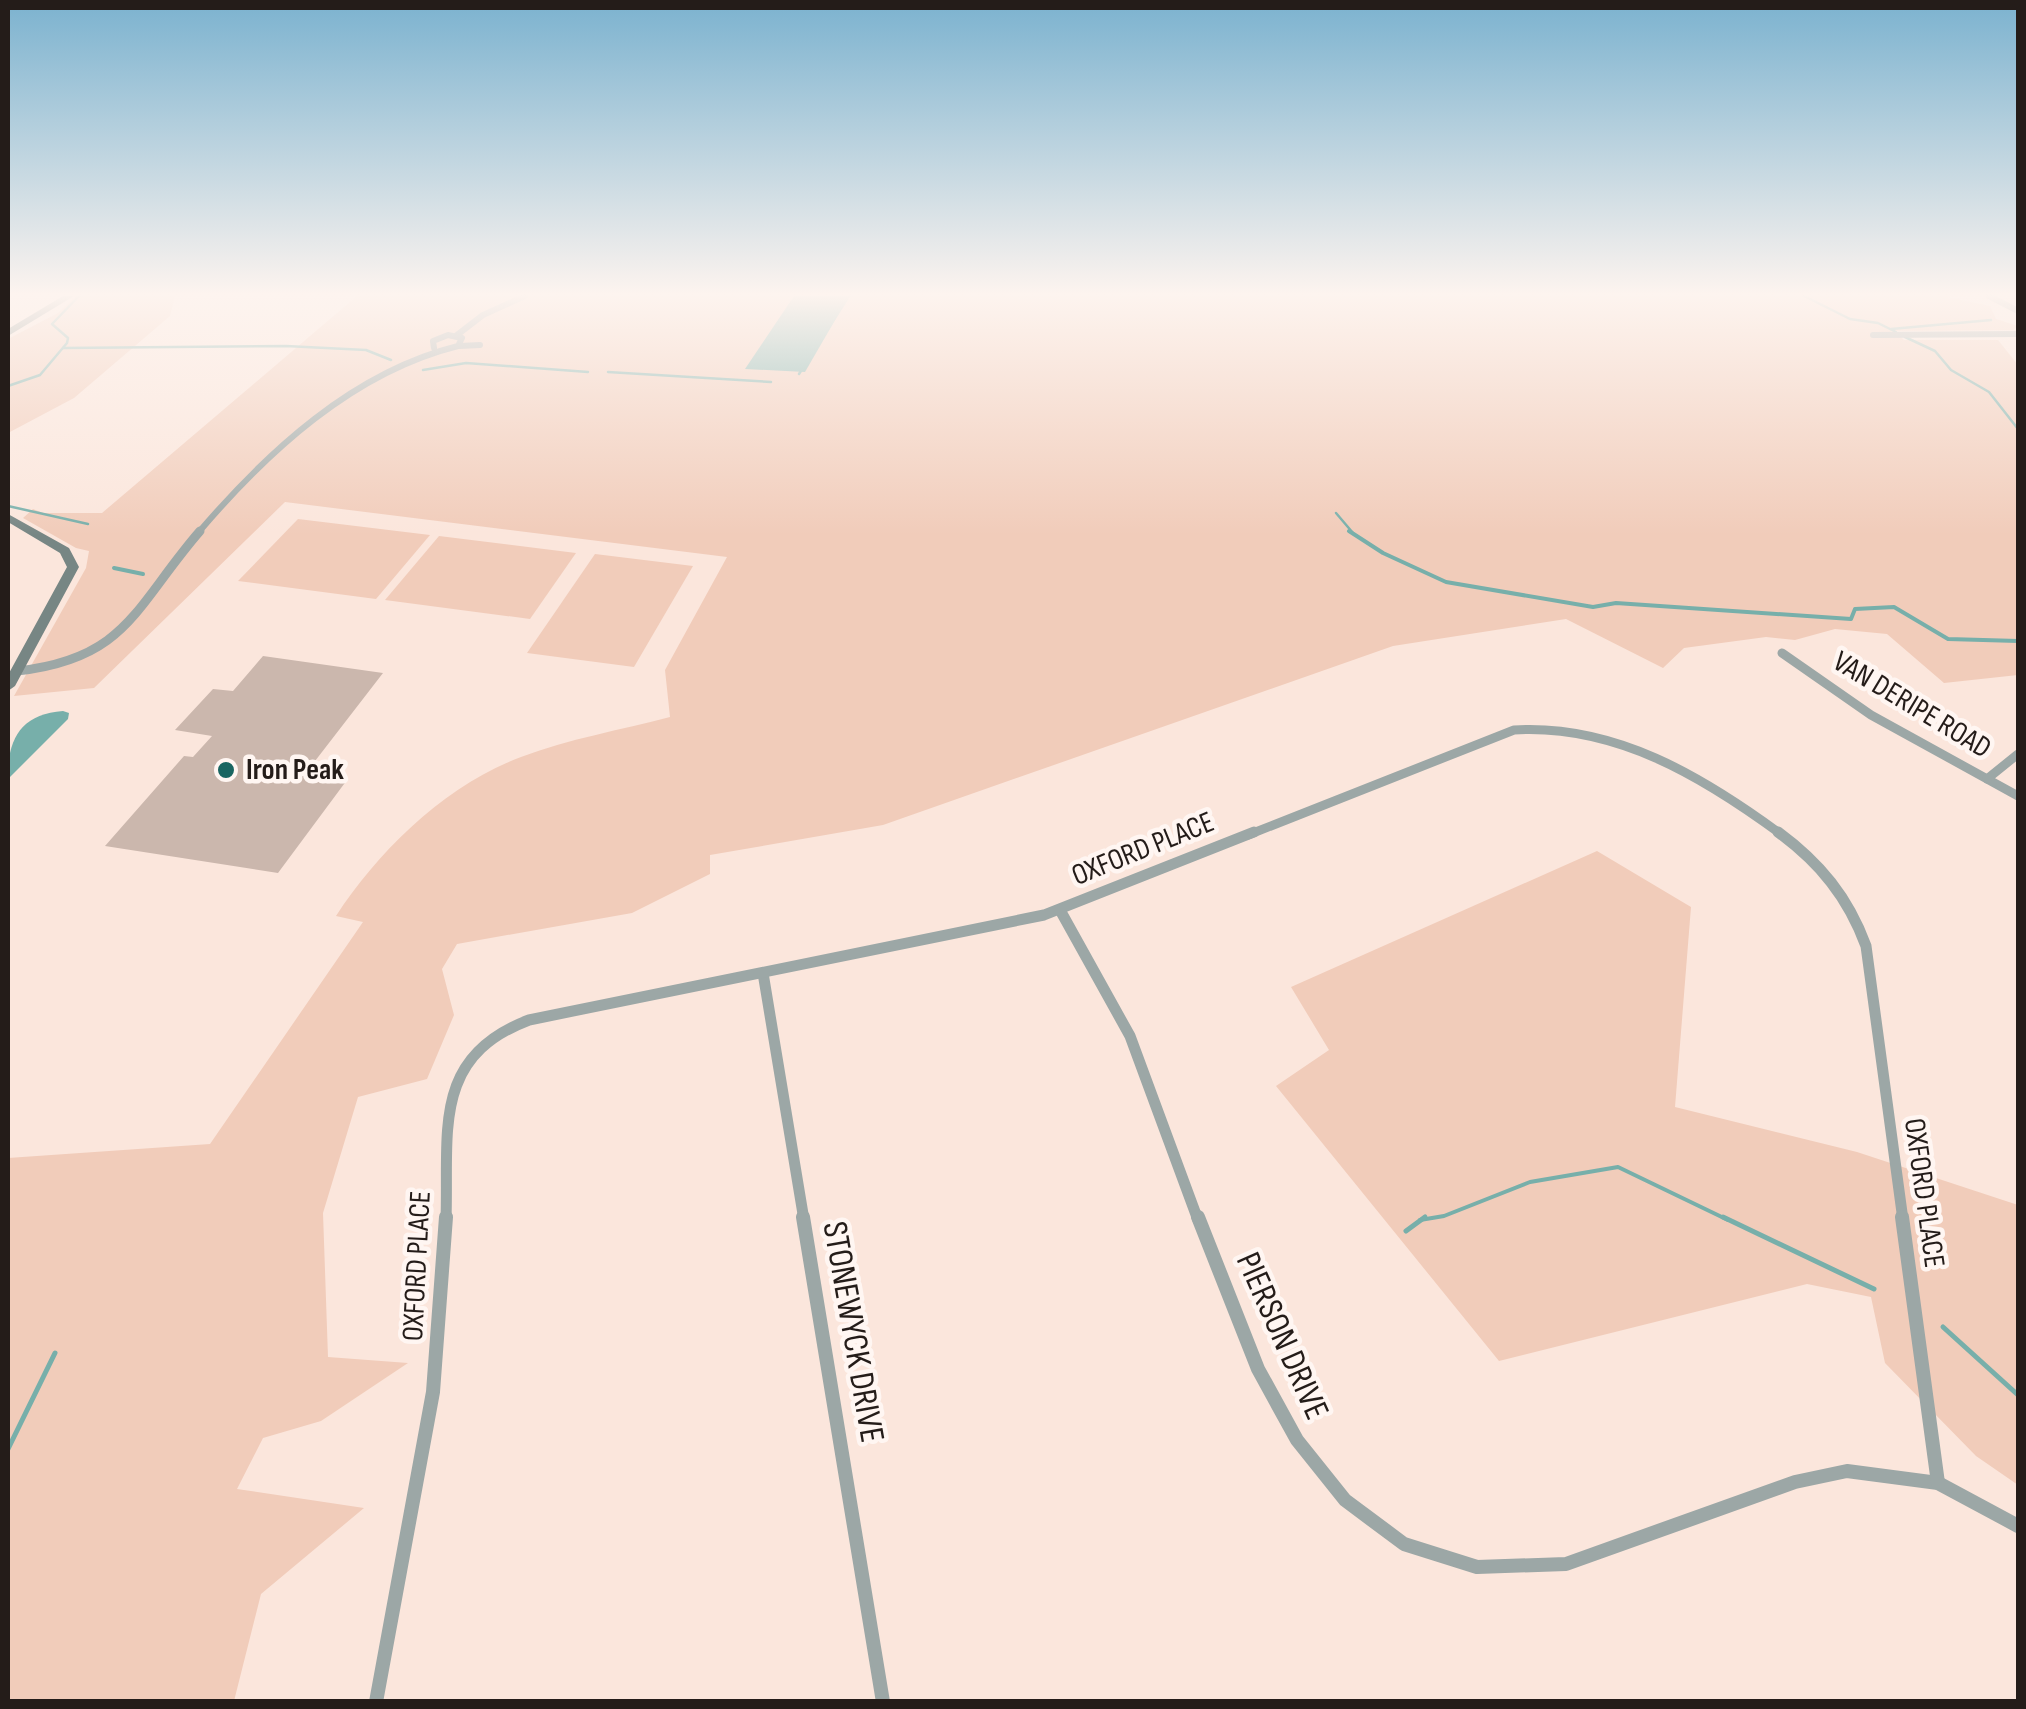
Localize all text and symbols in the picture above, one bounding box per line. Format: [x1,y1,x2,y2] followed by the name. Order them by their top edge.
[1826,644,1998,766] street label: VAN DERIPE ROAD
[246,752,344,788] place label: Iron Peak
[215,759,237,781] marker: Iron Peak
[1067,804,1219,894] street label: OXFORD PLACE
[1896,1116,1952,1270] street label: OXFORD PLACE
[395,1190,439,1342] street label: OXFORD PLACE
[812,1218,894,1446] street label: STONEWYCK DRIVE
[1226,1246,1338,1426] street label: PIERSON DRIVE

